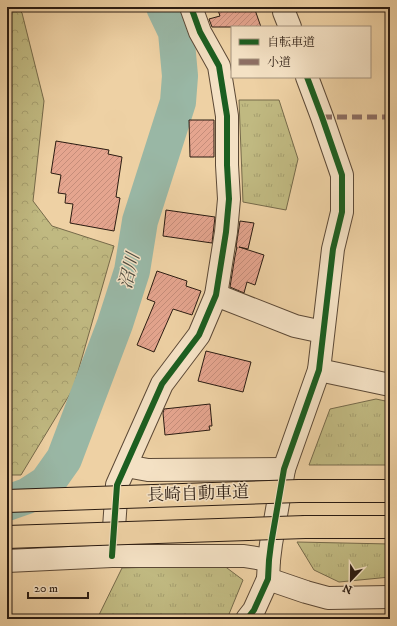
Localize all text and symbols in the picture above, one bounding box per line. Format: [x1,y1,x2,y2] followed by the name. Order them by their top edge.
[231,26,371,78] legend
[267,35,315,50] text: 自転車道
[267,55,291,70] text: 小道
[115,249,146,291] water label: 沼川
[147,481,249,507] street label: 長崎自動車道
[331,560,371,600] north arrow
[28,574,88,600] scale bar
[341,580,354,597] text: N
[34,581,58,596] text: 20 m

